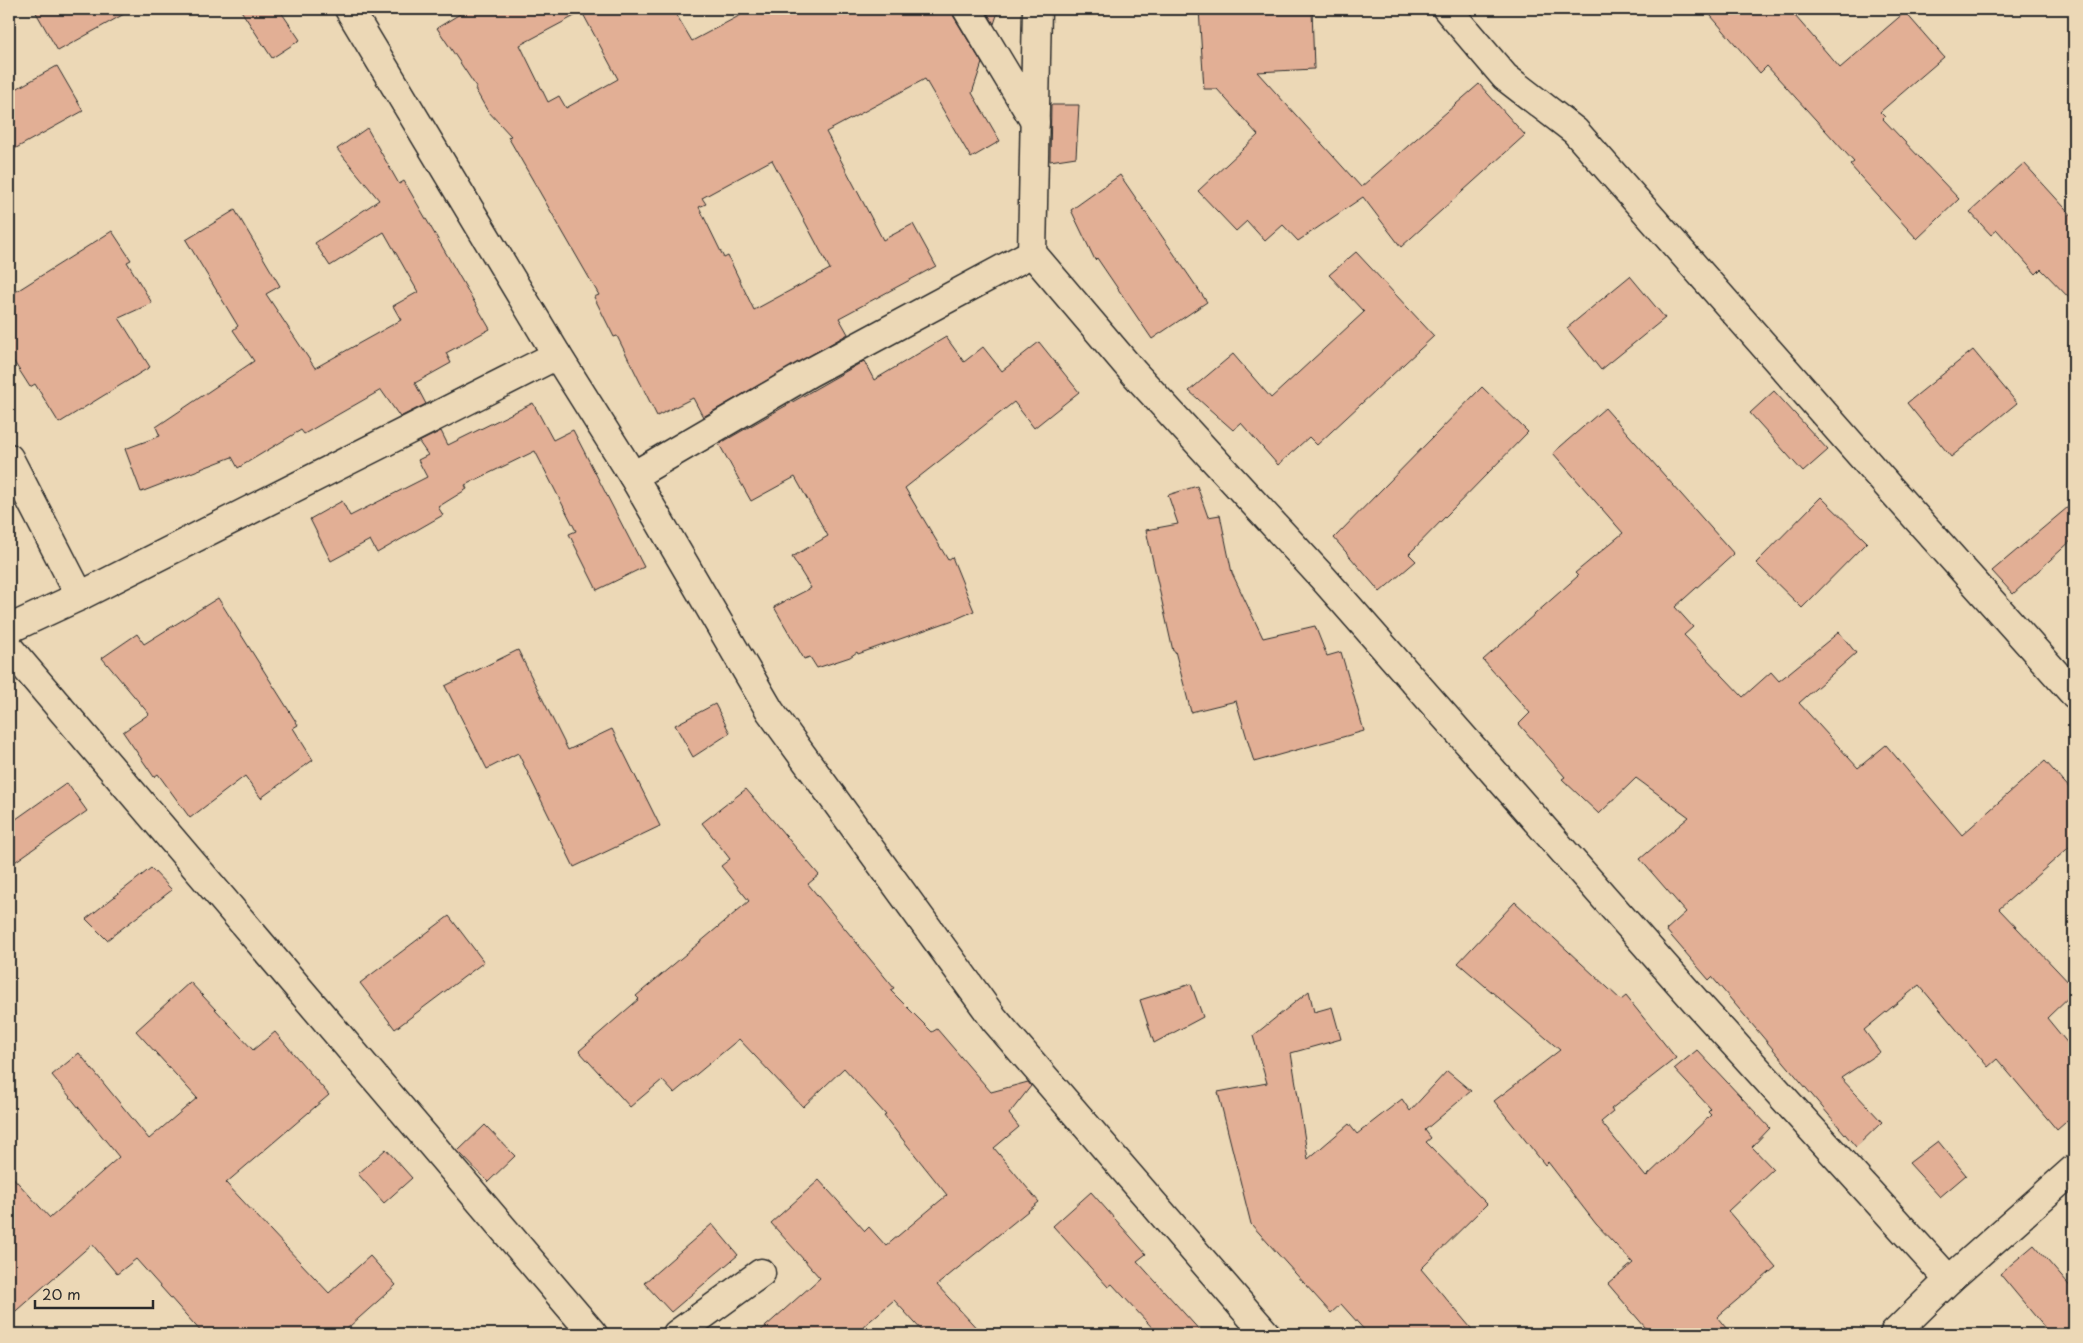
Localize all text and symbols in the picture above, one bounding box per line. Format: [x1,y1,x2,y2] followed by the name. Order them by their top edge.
[35,1278,152,1310] scale bar
[42,1282,81,1305] text: 20 m

